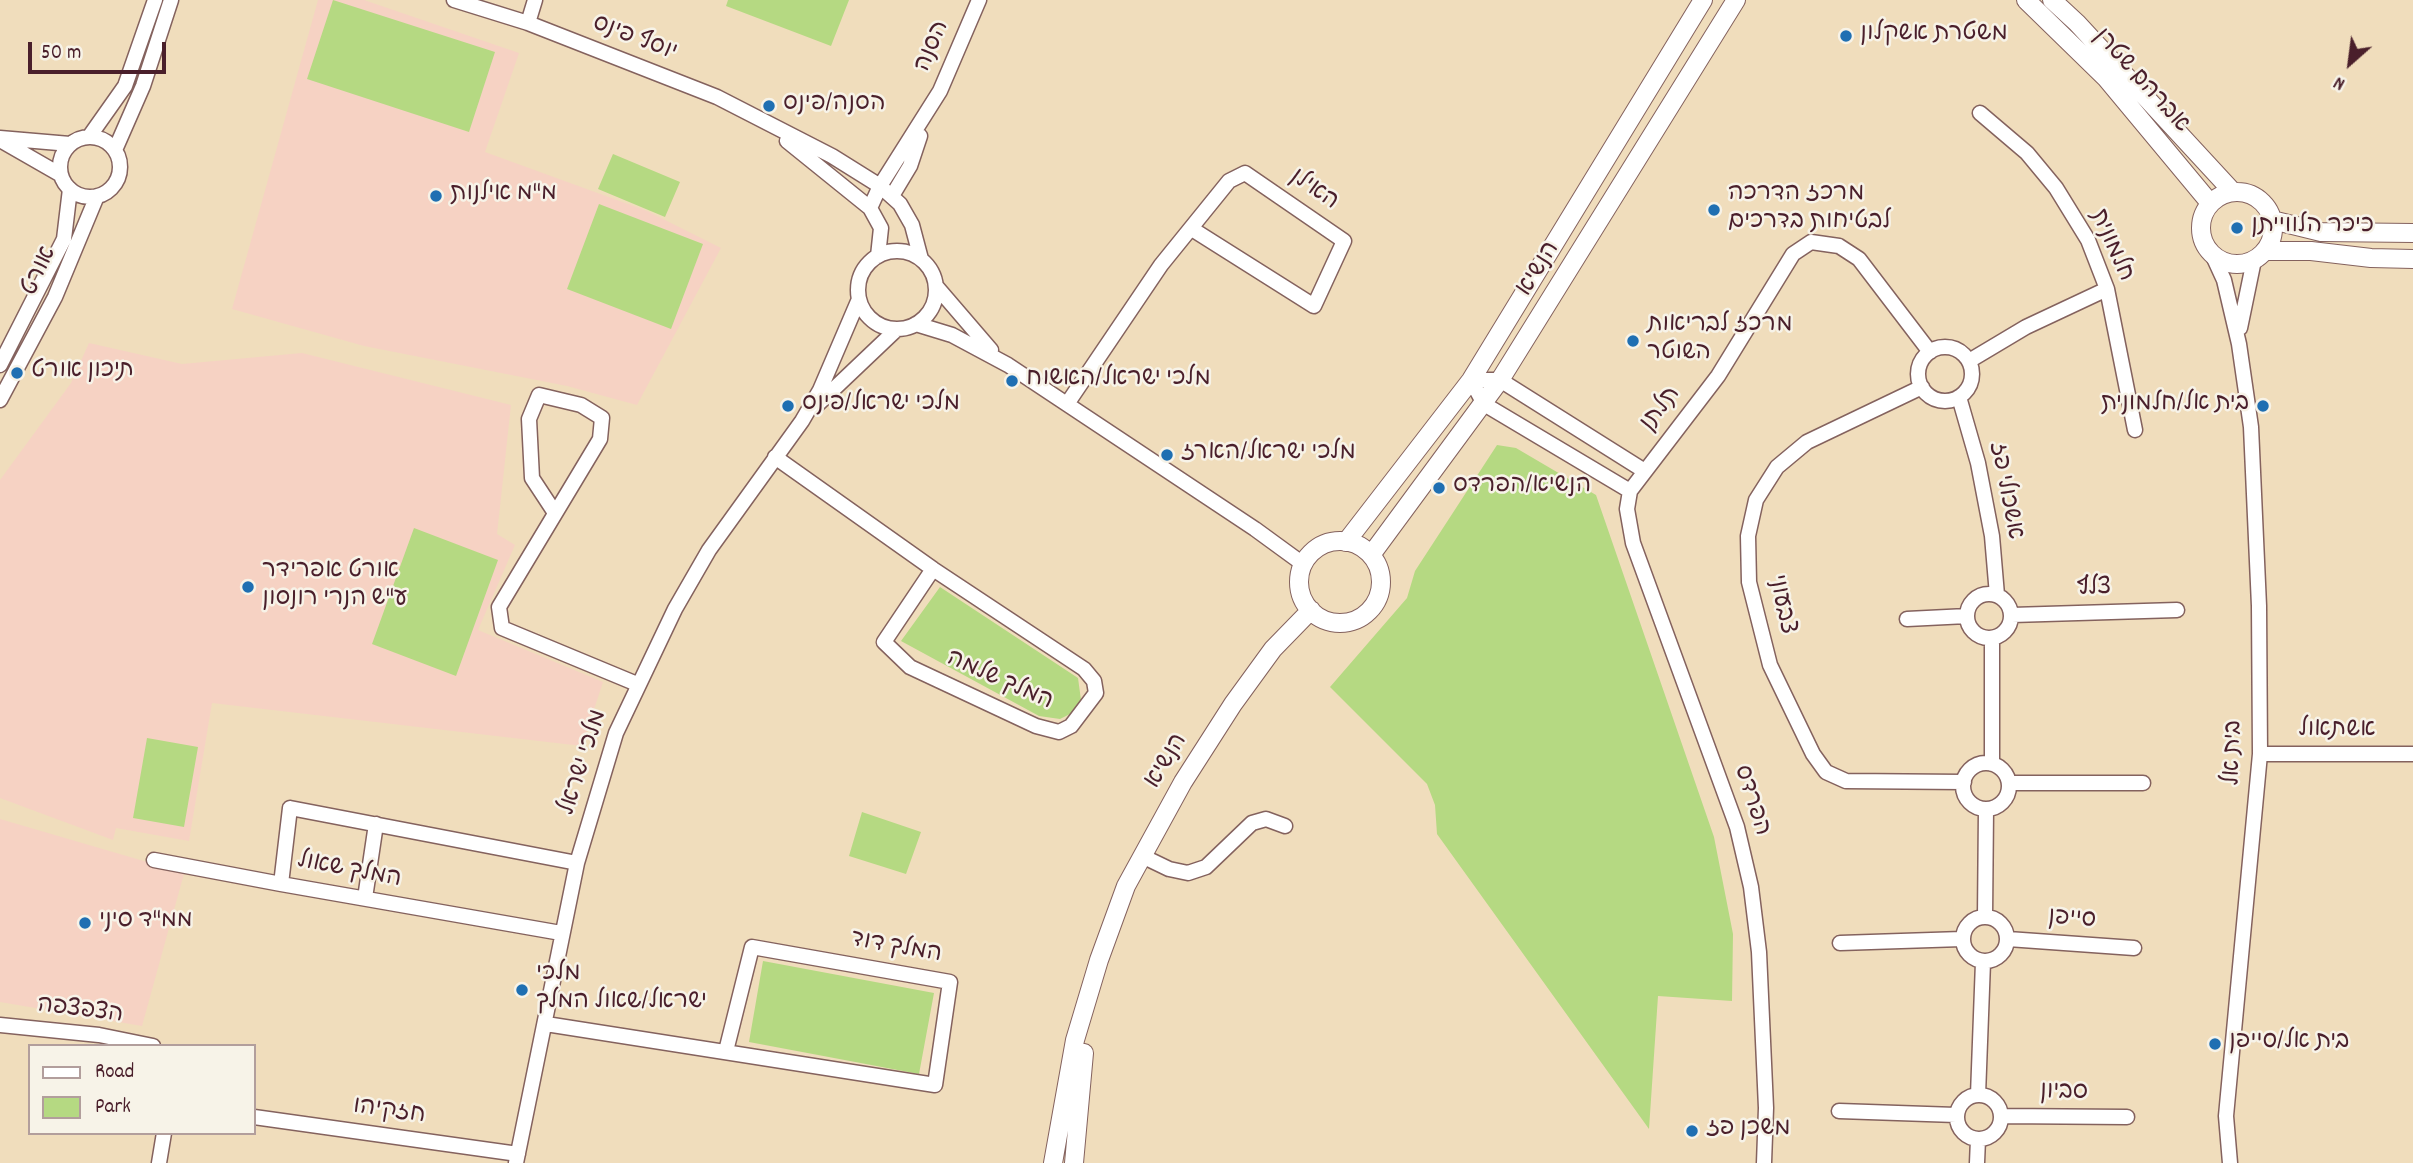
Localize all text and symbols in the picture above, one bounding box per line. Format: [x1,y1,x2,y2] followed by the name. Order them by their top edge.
[588,11,680,69] street label: יוסף פינס
[910,17,958,77] street label: הסנה
[1860,22,2008,50] place label: משטרת אשקלון
[2086,24,2194,140] street label: אברהם שטרן
[32,28,170,72] scale bar
[1838,28,1854,44] marker: משטרת אשקלון
[2315,28,2385,98] north arrow
[41,39,81,69] text: 50 m
[2329,68,2350,96] text: N
[783,92,886,120] place label: הסנה/פינס
[761,98,777,114] marker: הסנה/פינס
[1283,164,1343,218] street label: האילן
[450,182,557,210] place label: מ"מ אילנות
[1728,182,1891,238] place label: מרכז הדרכה לבטיחות בדרכים
[428,188,444,204] marker: מ"מ אילנות
[1706,202,1722,218] marker: מרכז הדרכה לבטיחות בדרכים
[2081,205,2139,287] street label: חלמונית
[2251,214,2374,242] place label: כיכר הלווייתן
[2229,220,2245,236] marker: כיכר הלווייתן
[1512,237,1568,303] street label: הנשיא
[17,243,65,301] street label: אורט
[1647,313,1793,369] place label: מרכז לבריאות השוטר
[1625,333,1641,349] marker: מרכז לבריאות השוטר
[31,359,134,387] place label: תיכון אורט
[9,365,25,381] marker: תיכון אורט
[1026,367,1211,395] place label: מלכי ישראל/האשוח
[1004,373,1020,389] marker: מלכי ישראל/האשוח
[1636,382,1688,438] street label: תלתן
[802,392,960,420] place label: מלכי ישראל/פינס
[2101,392,2249,420] place label: בית אל/חלמונית
[780,398,796,414] marker: מלכי ישראל/פינס
[2255,398,2271,414] marker: בית אל/חלמונית
[1980,440,2028,542] street label: אשכולי פז
[1181,441,1356,469] place label: מלכי ישראל/הארז
[1159,447,1175,463] marker: מלכי ישראל/הארז
[1453,474,1591,502] place label: הנשיא/הפרדס
[1431,480,1447,496] marker: הנשיא/הפרדס
[262,559,408,615] place label: אורט אפרידר ע"ש הנרי רונסון
[1760,573,1800,637] street label: צבעוני
[2076,575,2112,605] street label: צלף
[240,579,256,595] marker: אורט אפרידר ע"ש הנרי רונסון
[941,646,1057,718] street label: המלך שלמה
[555,707,615,819] street label: מלכי ישראל
[2298,718,2376,746] street label: אשתאול
[2219,720,2251,786] street label: בית אל
[1140,729,1196,795] street label: הנשיא
[1725,762,1775,840] street label: הפרדס
[294,848,404,896] street label: המלך שאול
[2047,905,2097,937] street label: סייפן
[99,909,193,937] place label: ממ"ד סיני
[77,915,93,931] marker: ממ"ד סיני
[848,927,944,971] street label: המלך דוד
[536,962,707,1018] place label: מלכי ישראל/שאול המלך
[514,982,530,998] marker: מלכי ישראל/שאול המלך
[35,992,125,1032] street label: הצפצפה
[2229,1030,2349,1058] place label: בית אל/סייפן
[2207,1036,2223,1052] marker: בית אל/סייפן
[28,1044,256,1135] legend
[95,1058,134,1088] text: Road
[2040,1079,2088,1109] street label: סביון
[95,1093,131,1123] text: Park
[351,1094,427,1132] street label: חזקיהו
[1706,1117,1790,1145] place label: משכן פז
[1684,1123,1700,1139] marker: משכן פז

